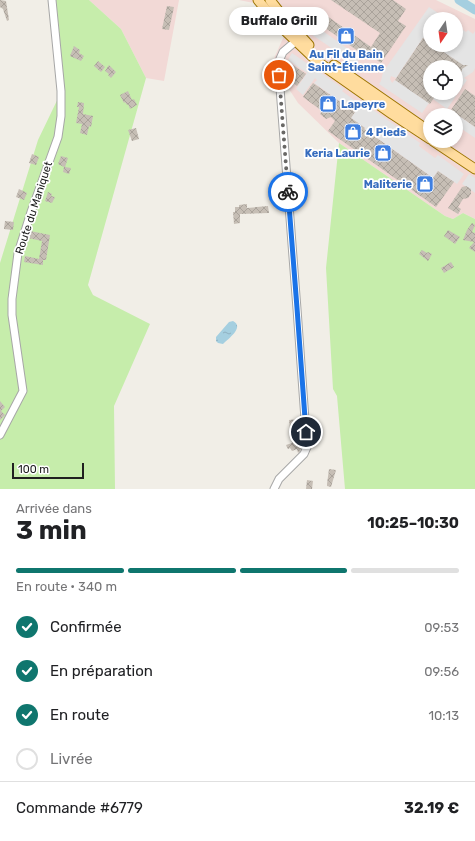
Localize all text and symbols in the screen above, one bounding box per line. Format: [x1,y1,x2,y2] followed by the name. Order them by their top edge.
[229,7,329,35] callout: Buffalo Grill
[423,12,463,52] north arrow
[423,12,463,148] map controls
[241,13,317,28] text: Buffalo Grill
[336,26,356,46] shop icon: Au Fil du Bain Saint-Étienne
[308,48,385,74] place label: Au Fil du Bain Saint-Étienne
[262,58,296,92] pin
[423,60,463,100] button: locate
[268,64,290,86] icon: bag
[318,94,338,114] shop icon: Lapeyre
[341,98,386,111] place label: Lapeyre
[423,108,463,148] button: layers
[343,122,363,142] shop icon: 4 Pieds
[366,126,406,139] place label: 4 Pieds
[373,143,393,163] shop icon: Keria Laurie
[305,147,370,160] place label: Keria Laurie
[13,159,55,256] street label: Route du Maniquet
[268,172,308,212] courier
[415,174,435,194] shop icon: Maliterie
[364,178,412,191] place label: Maliterie
[277,181,299,203] icon: bike
[289,415,323,449] pin
[295,421,317,443] icon: home
[12,461,84,480] scale bar
[18,463,49,476] text: 100 m
[16,501,92,516] text: Arrivée dans
[367,514,459,532] text: 10:25–10:30
[16,515,87,546] text: 3 min
[16,579,117,594] text: En route · 340 m
[16,616,38,638] icon: check
[50,618,122,636] text: Confirmée
[424,620,459,635] text: 09:53
[16,660,38,682] icon: check
[50,662,153,680] text: En préparation
[424,664,459,679] text: 09:56
[16,704,38,726] icon: check
[50,706,109,724] text: En route
[428,708,459,723] text: 10:13
[50,750,93,768] text: Livrée
[16,799,143,817] text: Commande #6779
[404,799,459,817] text: 32.19 €

